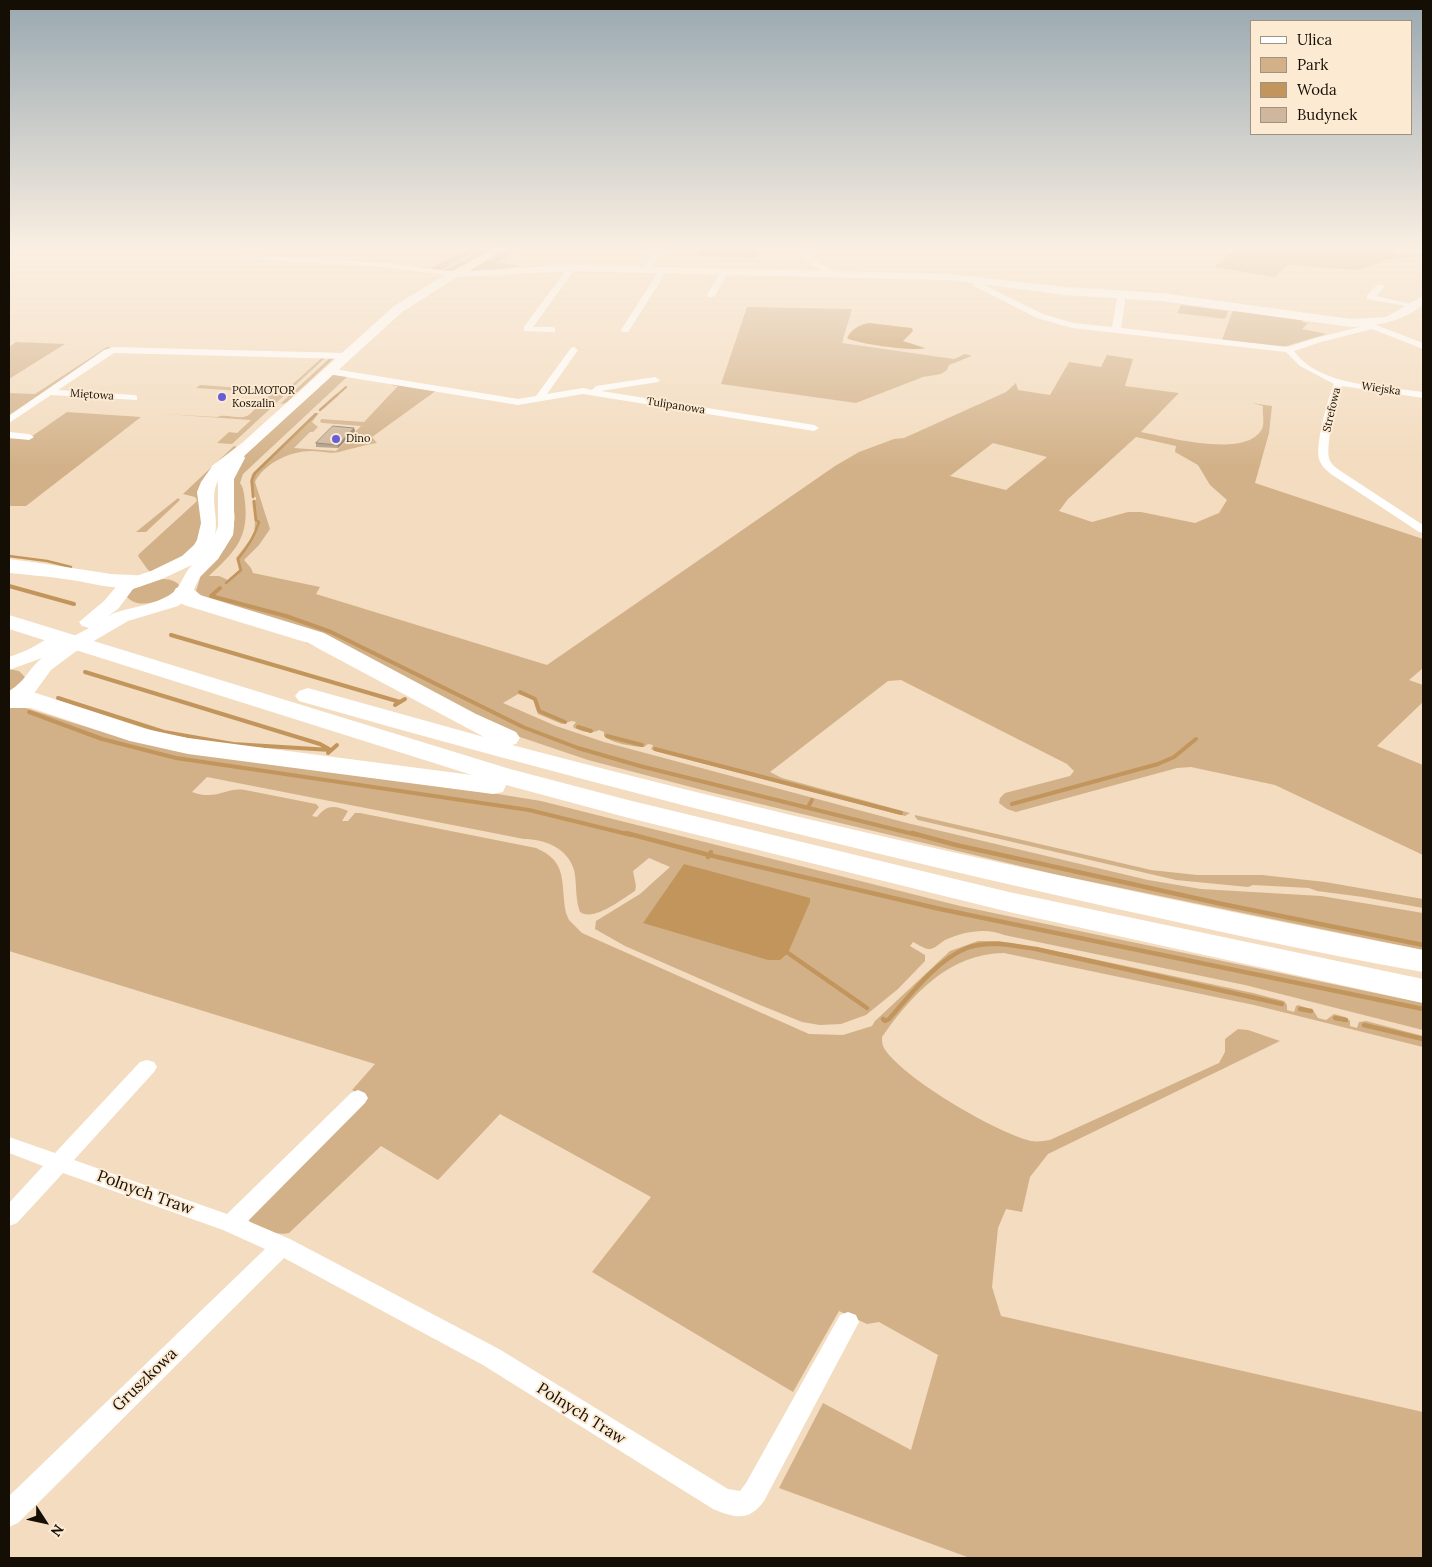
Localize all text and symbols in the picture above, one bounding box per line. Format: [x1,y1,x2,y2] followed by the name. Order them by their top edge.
[1250,20,1412,135] legend
[1297,30,1332,49] text: Ulica
[1297,55,1328,74] text: Park
[1297,80,1337,99] text: Woda
[1297,105,1357,124] text: Budynek
[1361,380,1401,398] street label: Wiejska
[232,384,295,410] place label: POLMOTOR Koszalin
[1320,386,1344,434] street label: Strefowa
[70,387,114,403] street label: Miętowa
[216,391,228,403] marker: POLMOTOR Koszalin
[646,395,706,417] street label: Tulipanowa
[346,432,370,446] place label: Dino
[330,433,342,445] marker: Dino
[94,1167,196,1219] street label: Polnych Traw
[109,1344,181,1416] street label: Gruszkowa
[533,1379,629,1449] street label: Polnych Traw
[20,1497,70,1547] north arrow
[47,1521,68,1540] text: N

